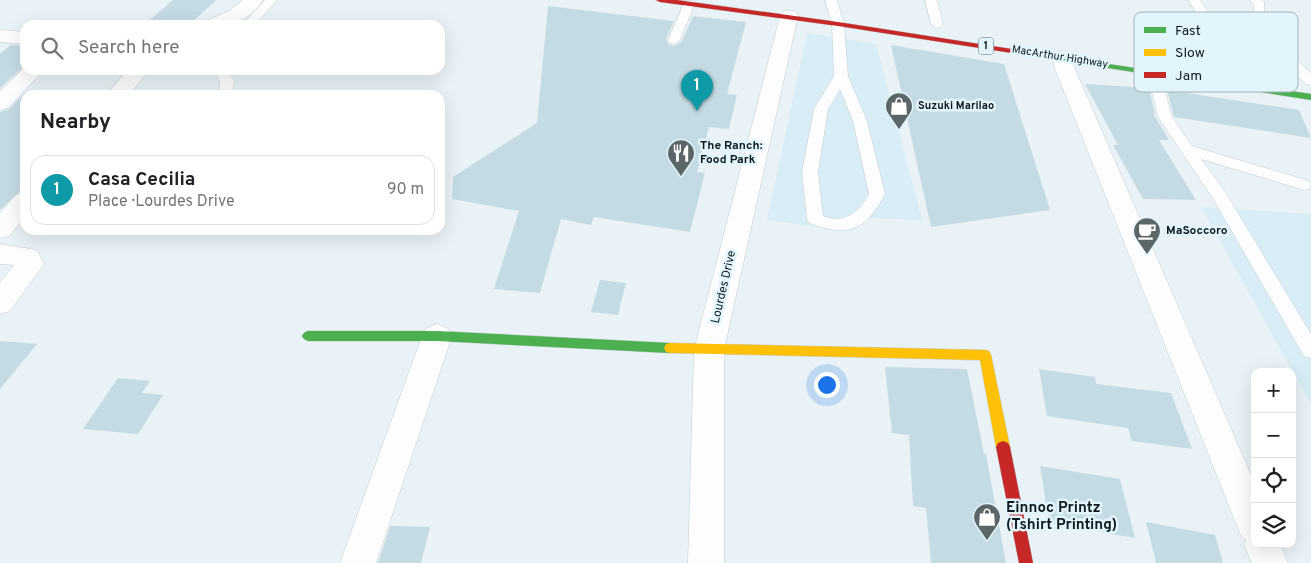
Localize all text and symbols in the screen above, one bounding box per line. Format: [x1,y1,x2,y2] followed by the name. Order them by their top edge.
[1134,12,1298,92] legend
[20,20,445,75] search box
[1175,23,1201,40] text: Fast
[38,34,66,62] icon: search
[78,36,180,60] text: Search here
[978,37,994,54] road number: 1
[1011,42,1109,72] street label: MacArthur Highway
[1175,45,1205,62] text: Slow
[1175,68,1202,85] text: Jam
[681,70,713,111] pin: 1
[884,91,914,130] shop icon: Suzuki Marilao
[918,99,994,113] place label: Suzuki Marilao
[40,109,111,136] text: Nearby
[666,138,696,177] restaurant icon: The Ranch: Food Park
[700,138,763,168] place label: The Ranch: Food Park
[88,168,195,192] text: Casa Cecilia
[54,180,60,200] text: 1
[387,180,424,200] text: 90 m
[88,192,235,212] text: Place · Lourdes Drive
[1132,216,1162,255] cafe icon: MaSoccoro
[1166,223,1228,239] place label: MaSoccoro
[708,249,740,325] street label: Lourdes Drive
[1251,368,1296,548] map controls
[1251,368,1296,413] button: +
[814,372,840,398] your location
[1251,413,1296,458] button: −
[1251,458,1296,503] button: locate
[1006,499,1117,535] place label: Einnoc Printz (Tshirt Printing)
[972,502,1002,541] shop icon: Einnoc Printz (Tshirt Printing)
[1251,503,1296,548] button: layers

